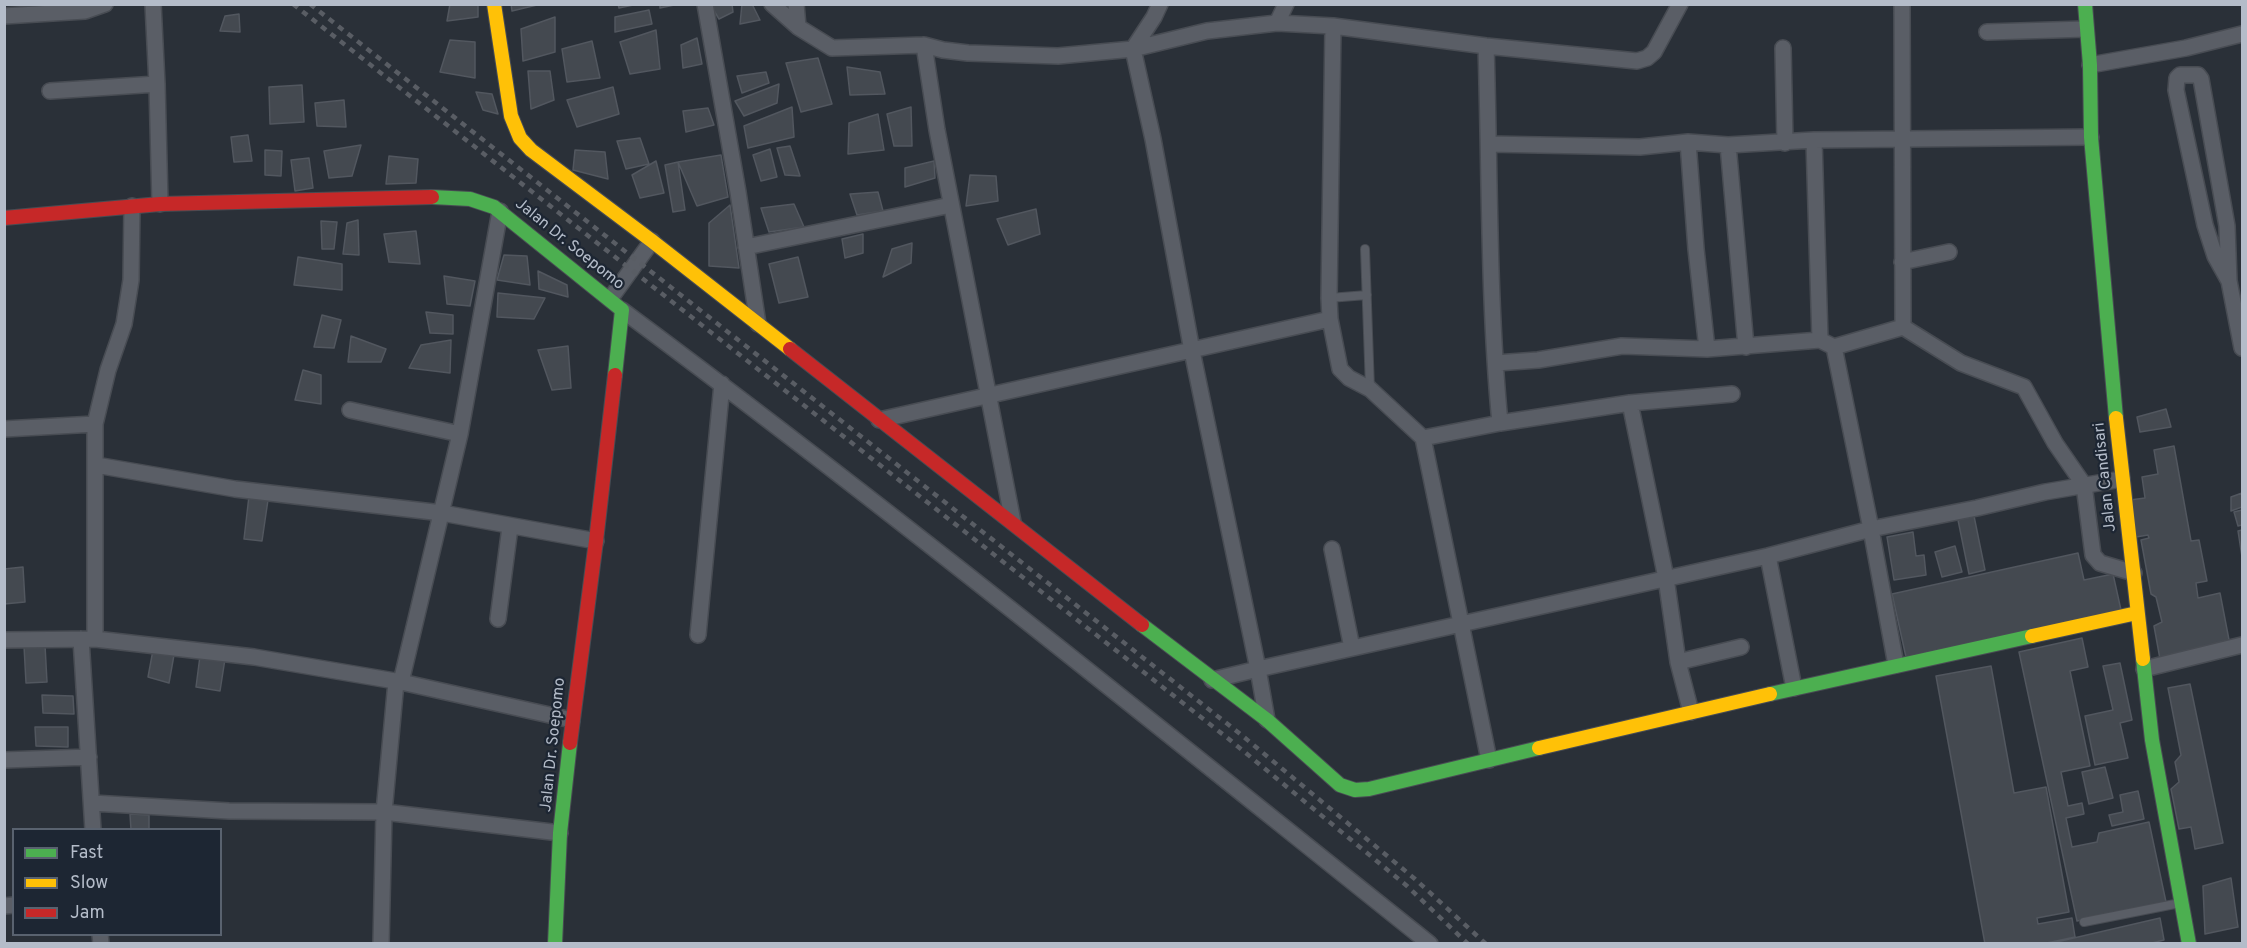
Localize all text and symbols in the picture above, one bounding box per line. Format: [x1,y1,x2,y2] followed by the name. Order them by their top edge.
[511,195,627,295] street label: Jalan Dr. Soepomo
[2091,421,2121,533] street label: Jalan Candisari
[537,677,571,813] street label: Jalan Dr. Soepomo
[12,828,222,936] legend
[70,842,103,865] text: Fast
[70,872,108,895] text: Slow
[70,902,105,925] text: Jam

